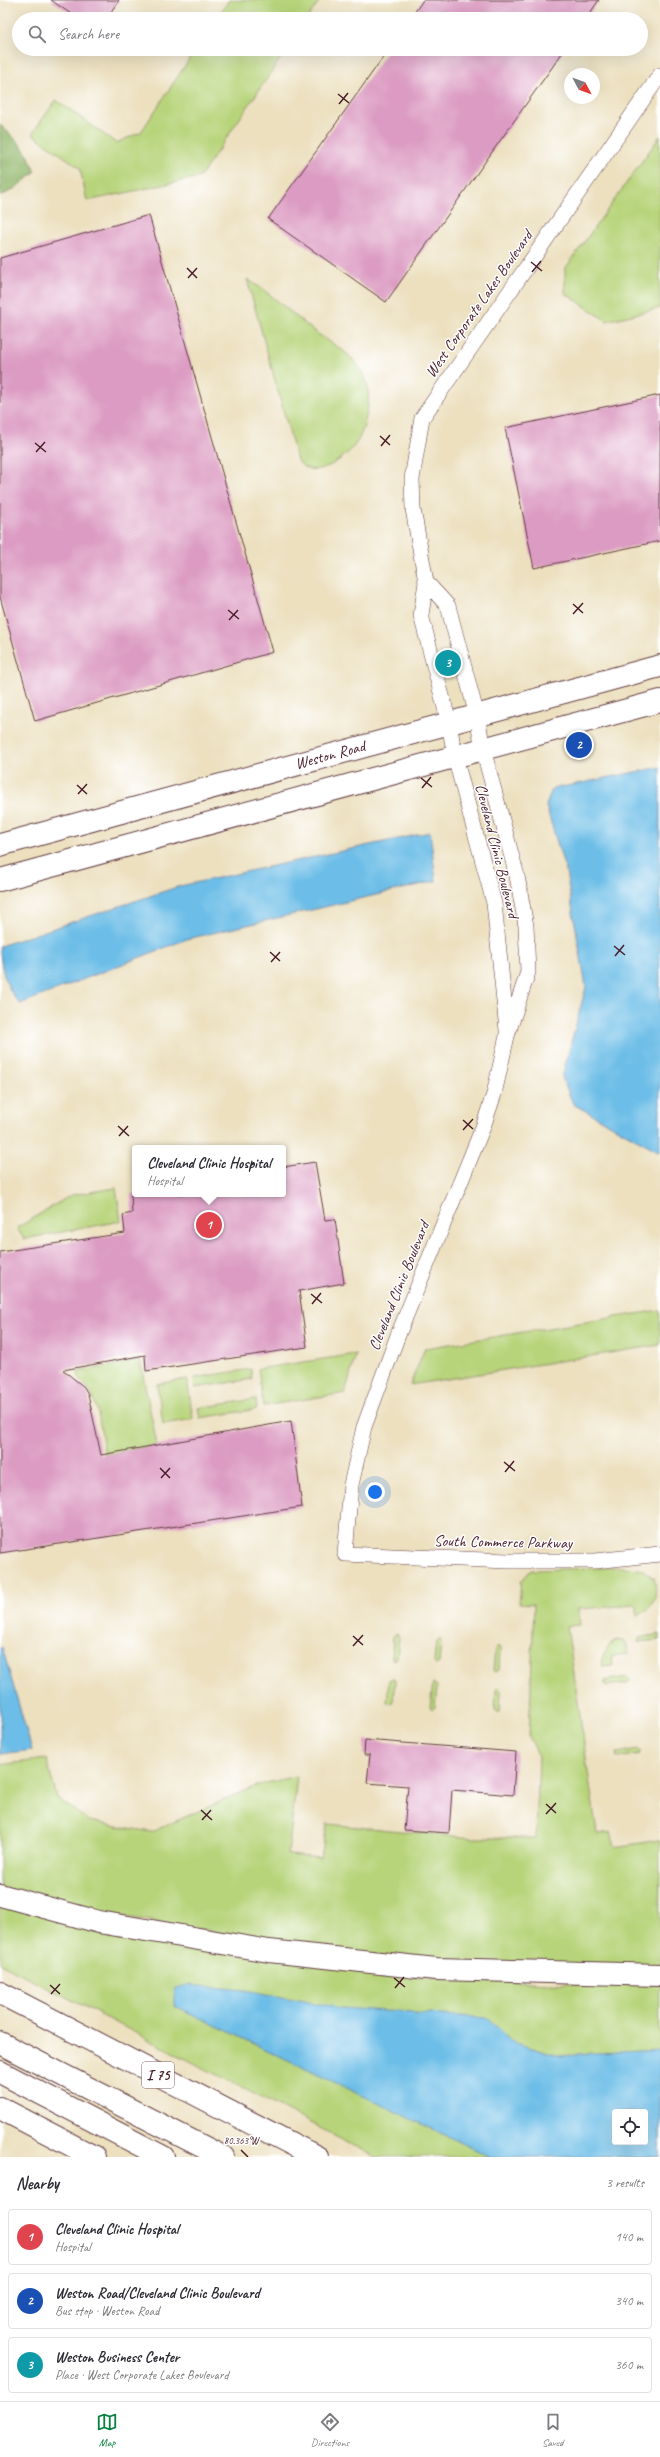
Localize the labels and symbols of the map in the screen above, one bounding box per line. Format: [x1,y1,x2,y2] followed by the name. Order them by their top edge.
[564,68,600,104] north arrow
[421,224,539,381] street label: West Corporate Lakes Boulevard
[435,648,461,678] pin: 3
[566,730,592,760] pin: 2
[293,735,370,774] street label: Weston Road
[471,782,524,923] street label: Cleveland Clinic Boulevard
[196,1210,222,1240] pin: 1
[364,1216,435,1353] street label: Cleveland Clinic Boulevard
[365,1482,385,1502] your location
[434,1531,574,1553] street label: South Commerce Parkway
[142,2062,174,2088] road number: I 75
[224,2134,260,2147] text: 80.363°W

